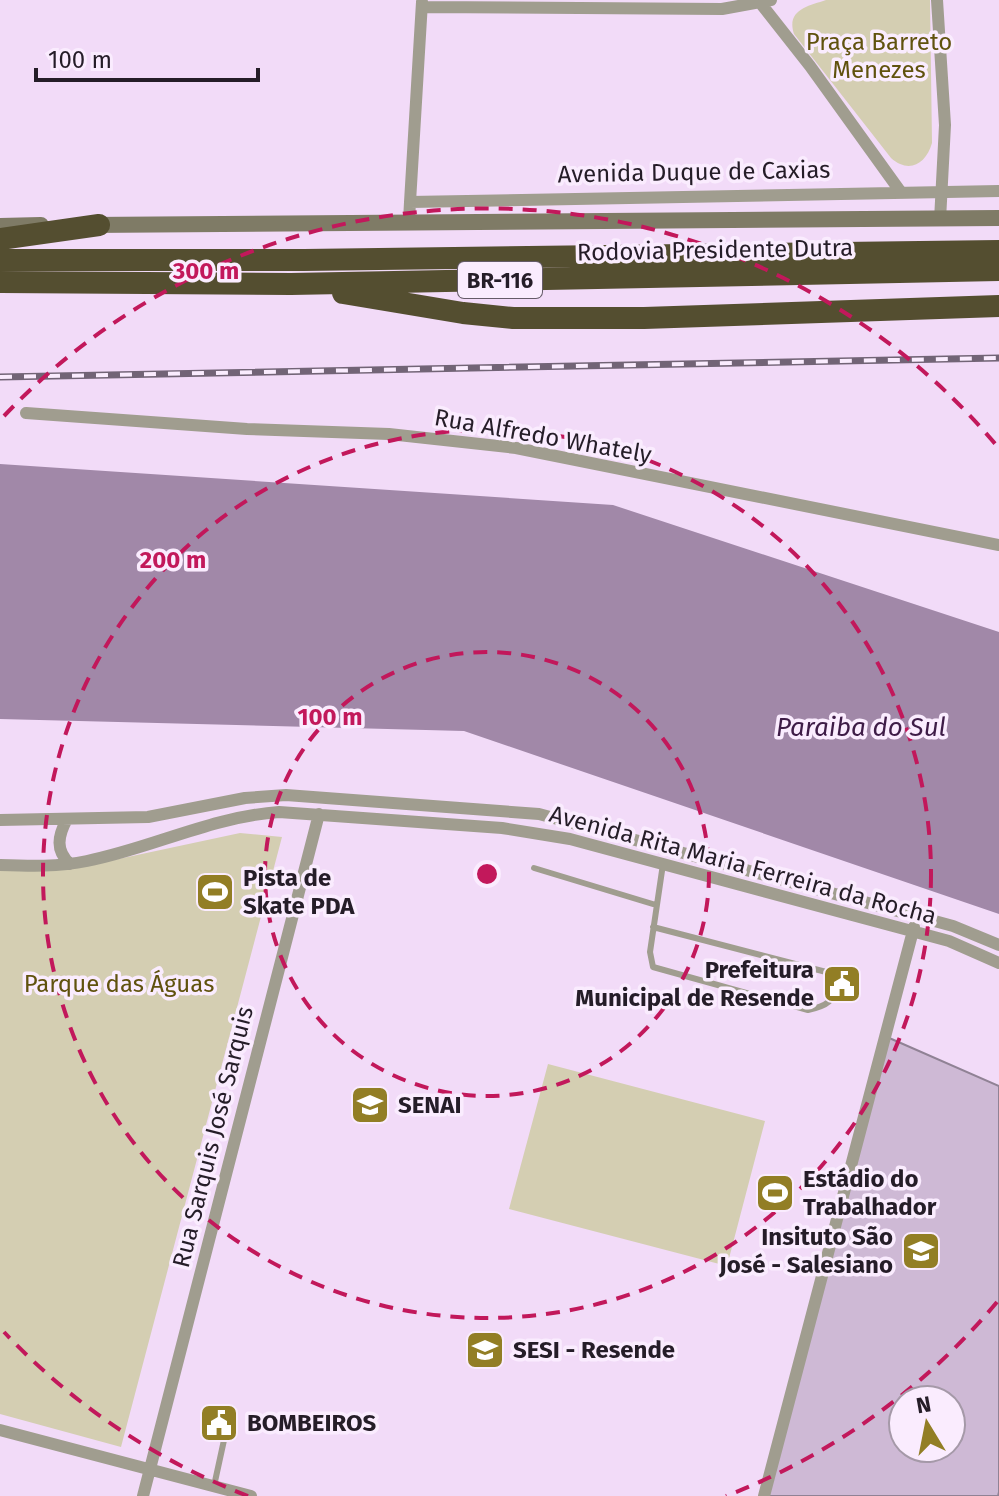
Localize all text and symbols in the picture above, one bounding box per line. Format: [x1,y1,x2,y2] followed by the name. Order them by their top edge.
[806,28,952,84] park label: Praça Barreto Menezes
[36,32,258,82] scale bar
[48,46,112,74] text: 100 m
[557,156,831,188] street label: Avenida Duque de Caxias
[577,234,853,266] street label: Rodovia Presidente Dutra
[172,257,239,285] text: 300 m
[458,262,542,298] road number: BR-116
[432,403,654,469] street label: Rua Alfredo Whately
[140,546,206,574] text: 200 m
[297,703,363,731] text: 100 m
[776,712,946,743] water label: Paraiba do Sul
[546,800,940,930] street label: Avenida Rita Maria Ferreira da Rocha
[473,860,501,888] centre of rings
[243,864,355,920] place label: Pista de Skate PDA
[194,871,236,913] sports icon: Pista de Skate PDA
[575,956,814,1012] place label: Prefeitura Municipal de Resende
[821,963,863,1005] public building icon: Prefeitura Municipal de Resende
[24,969,214,998] park label: Parque das Águas
[167,1003,259,1271] street label: Rua Sarquis José Sarquis
[349,1084,391,1126] school or university icon: SENAI
[398,1091,461,1119] place label: SENAI
[803,1165,937,1221] place label: Estádio do Trabalhador
[754,1172,796,1214] sports icon: Estádio do Trabalhador
[718,1223,893,1279] place label: Insituto São José - Salesiano
[900,1230,942,1272] school or university icon: Insituto São José - Salesiano
[464,1329,506,1371] school or university icon: SESI - Resende
[513,1336,675,1364] place label: SESI - Resende
[887,1384,967,1464] north arrow
[914,1390,933,1419] text: N
[198,1402,240,1444] public building icon: BOMBEIROS
[247,1409,377,1437] place label: BOMBEIROS

